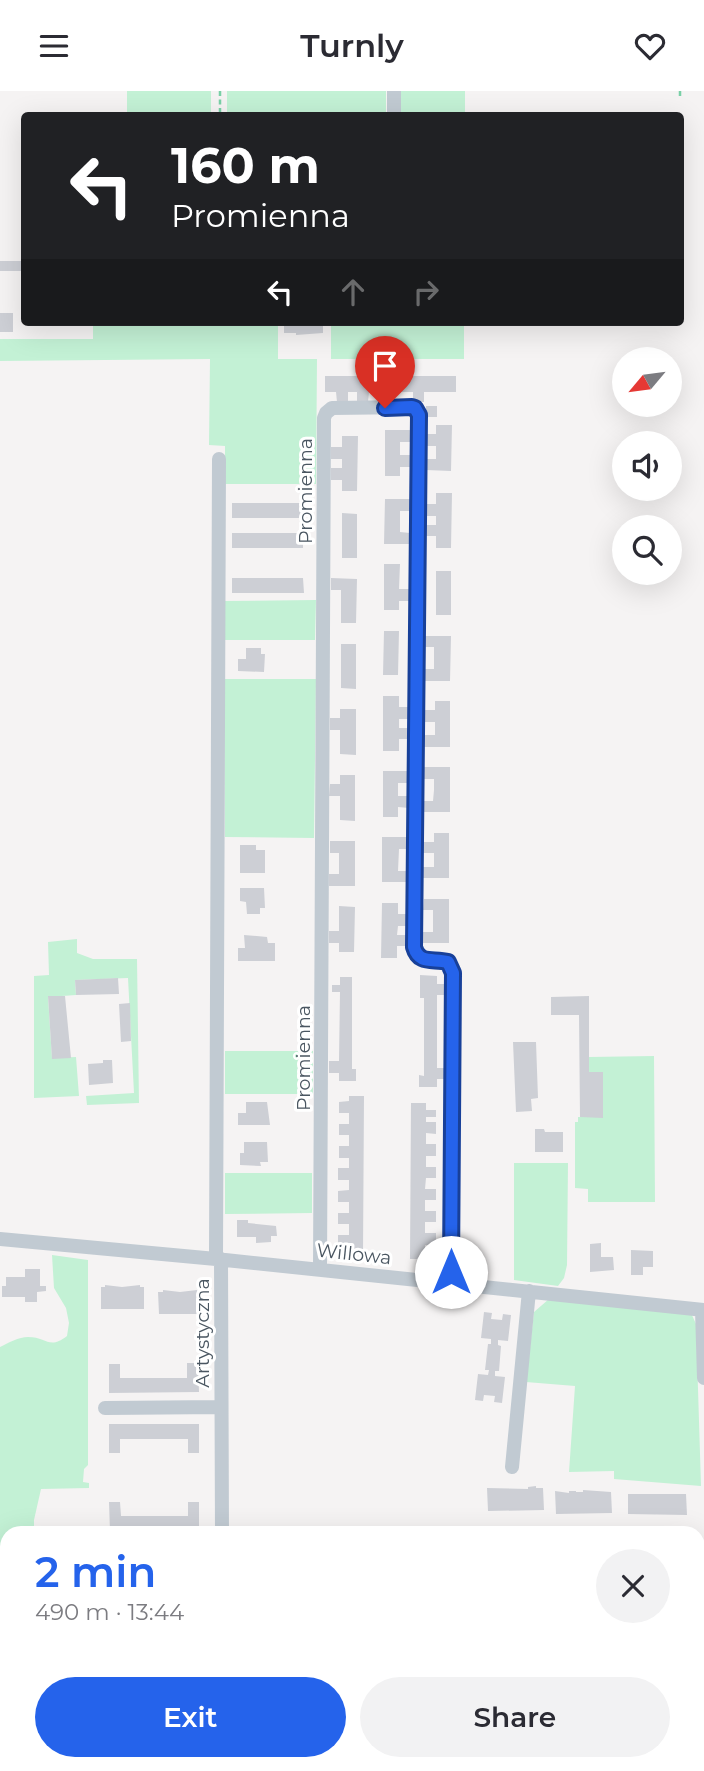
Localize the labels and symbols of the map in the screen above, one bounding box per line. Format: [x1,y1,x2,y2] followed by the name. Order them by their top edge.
[355,336,415,408] pin
[612,347,682,417] north arrow
[294,438,317,544] street label: Promienna
[292,1005,315,1111] street label: Promienna
[414,1235,488,1309] position arrow
[315,1239,393,1269] street label: Willowa
[191,1278,214,1388] street label: Artystyczna

